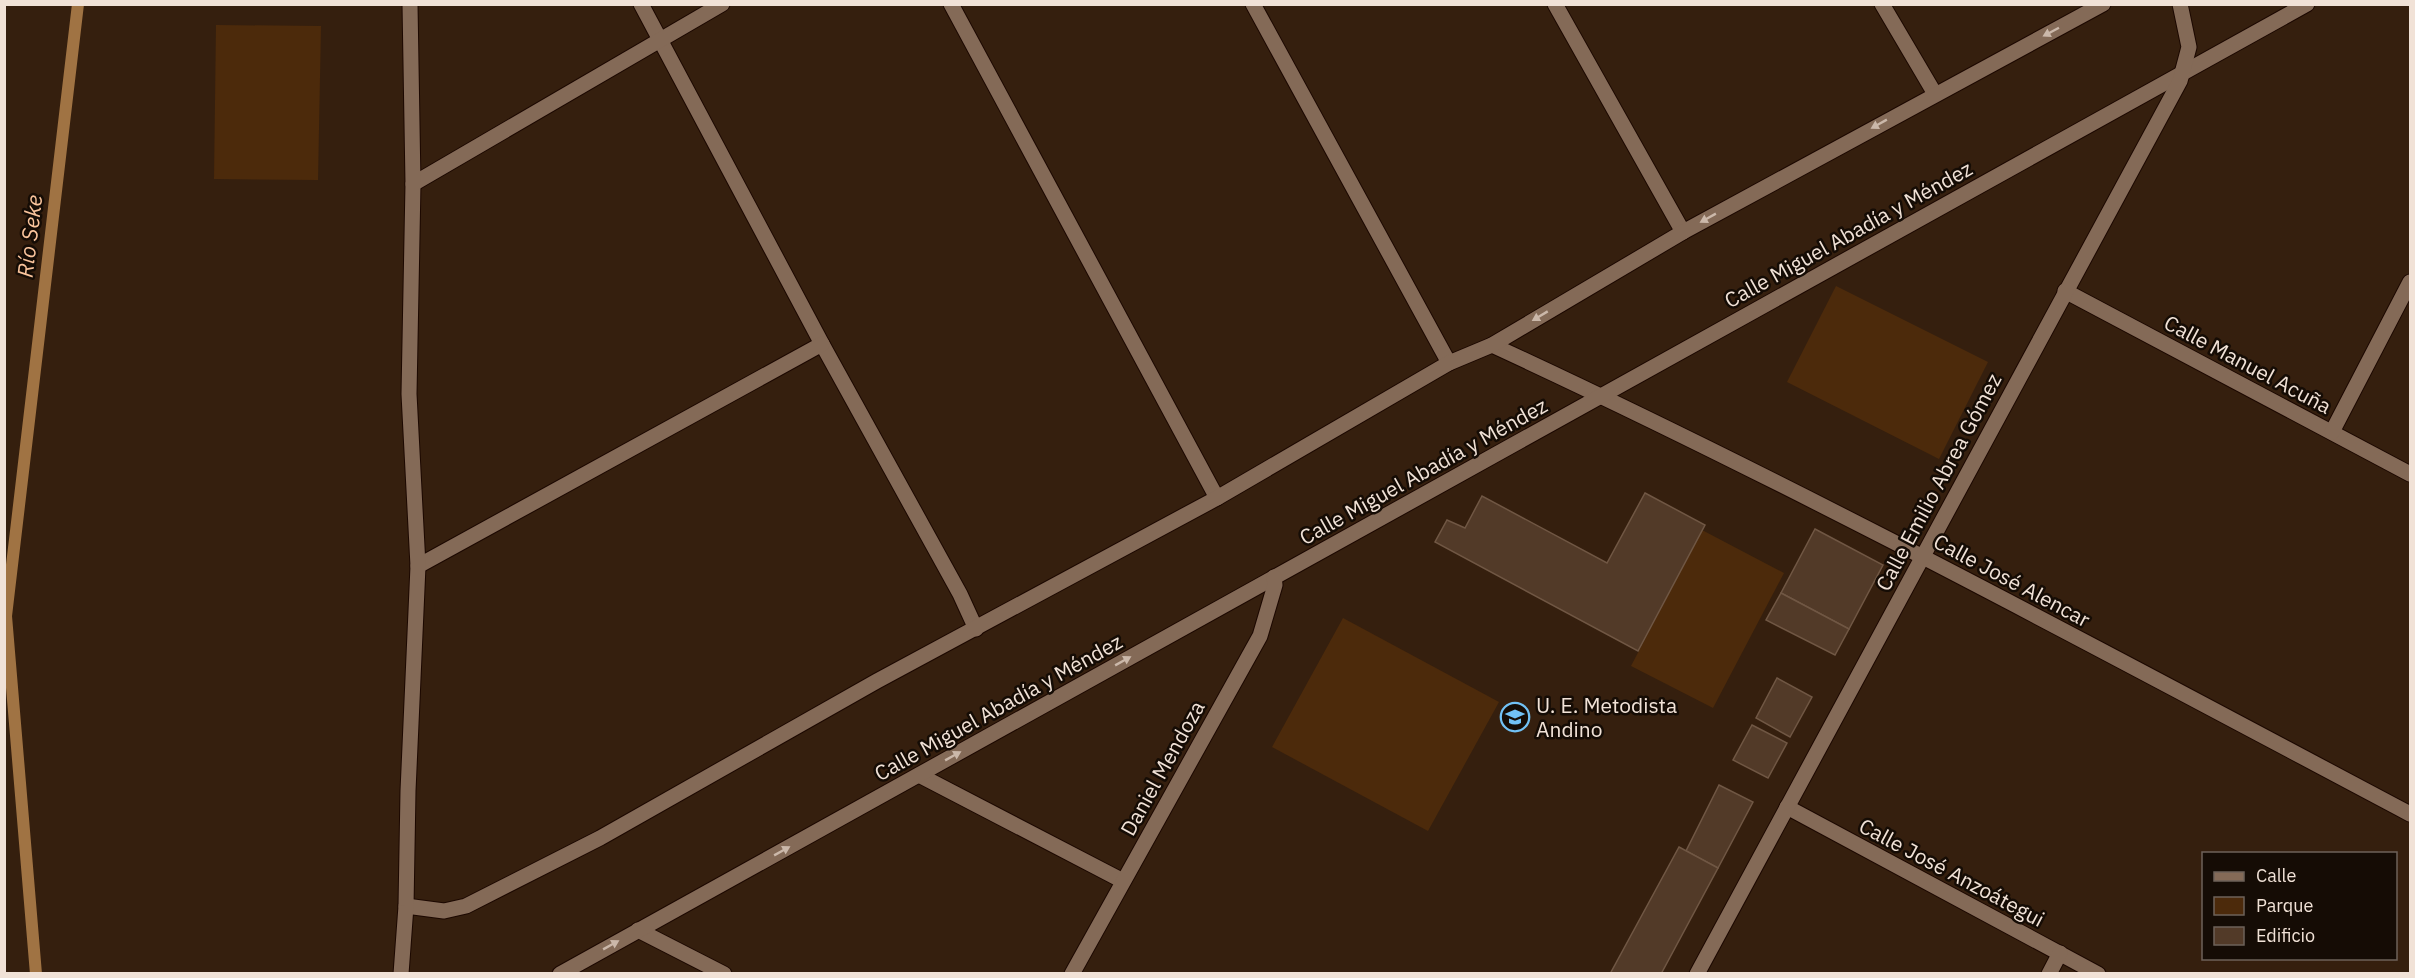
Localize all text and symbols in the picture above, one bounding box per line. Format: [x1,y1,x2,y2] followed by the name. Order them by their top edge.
[2042,27,2059,37] one-way arrow
[1871,119,1888,129] one-way arrow
[1719,154,1977,314] street label: Calle Miguel Abadía y Méndez
[10,193,48,279] water label: Río Seke
[1700,213,1717,223] one-way arrow
[2160,308,2336,420] street label: Calle Manuel Acuña
[1532,311,1548,322] one-way arrow
[1869,368,2007,596] street label: Calle Emilio Abrea Gómez
[1294,391,1552,551] street label: Calle Miguel Abadía y Méndez
[1929,527,2095,633] street label: Calle José Alencar
[869,627,1127,787] street label: Calle Miguel Abadía y Méndez
[1115,656,1132,666] one-way arrow
[1536,691,1677,743] place label: U. E. Metodista Andino
[1113,696,1211,840] street label: Daniel Mendoza
[1499,701,1531,733] school or university icon: U. E. Metodista Andino
[944,751,961,761] one-way arrow
[1854,811,2050,933] street label: Calle José Anzoátegui
[774,846,791,856] one-way arrow
[2202,852,2397,960] legend
[2256,864,2296,887] text: Calle
[2256,894,2314,917] text: Parque
[2256,924,2315,947] text: Edificio
[603,940,620,950] one-way arrow

